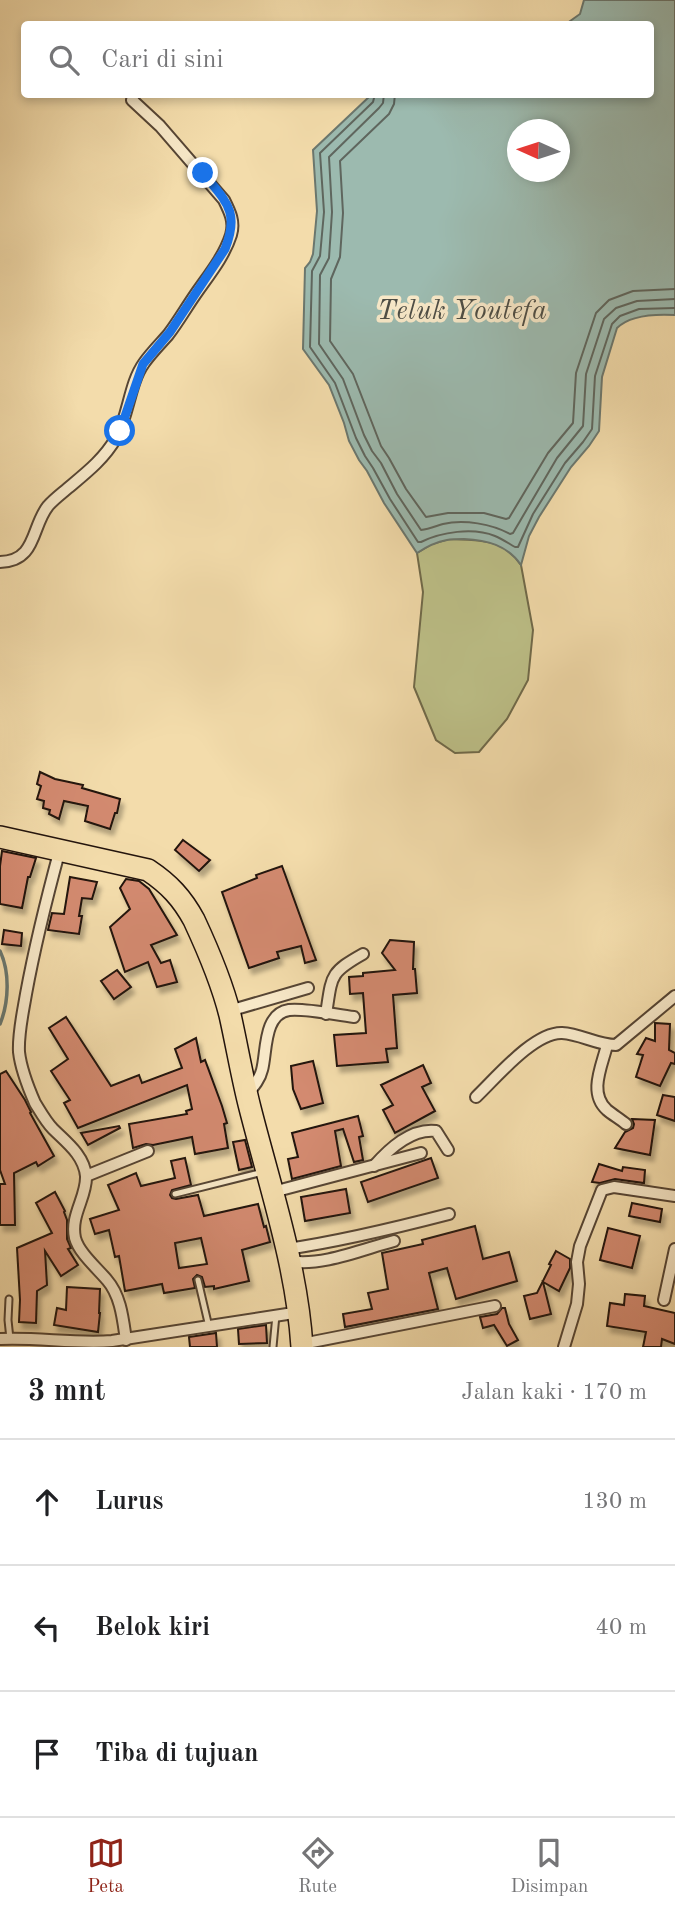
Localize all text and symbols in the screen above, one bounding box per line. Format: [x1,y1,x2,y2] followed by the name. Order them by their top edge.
[21,21,654,98] search box
[45,41,83,79] icon: search
[101,47,223,73] text: Cari di sini
[507,119,570,182] north arrow
[187,157,218,188] route end
[377,298,547,326] water label: Teluk Youtefa
[104,415,135,446] route start
[28,1377,105,1407] text: 3 mnt
[461,1381,647,1404] text: Jalan kaki · 170 m
[28,1483,66,1521] icon: ahead
[95,1489,163,1515] text: Lurus
[582,1490,647,1513] text: 130 m
[28,1609,66,1647] icon: left
[95,1615,210,1641] text: Belok kiri
[596,1616,647,1639] text: 40 m
[28,1735,66,1773] icon: arrive
[95,1741,259,1767] text: Tiba di tujuan
[87,1834,125,1899] tab: Peta
[298,1834,337,1899] tab: Rute
[510,1834,588,1899] tab: Disimpan

